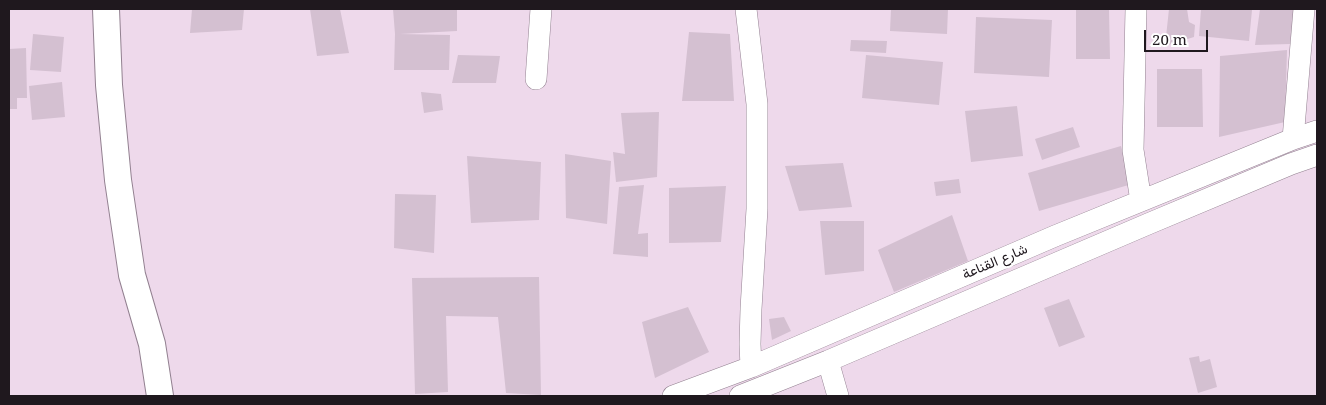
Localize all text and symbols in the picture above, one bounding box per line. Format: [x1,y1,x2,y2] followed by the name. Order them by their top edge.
[1146,20,1210,52] scale bar
[1152,29,1187,49] text: 20 m
[960,241,1030,283] street label: شارع القناعة

